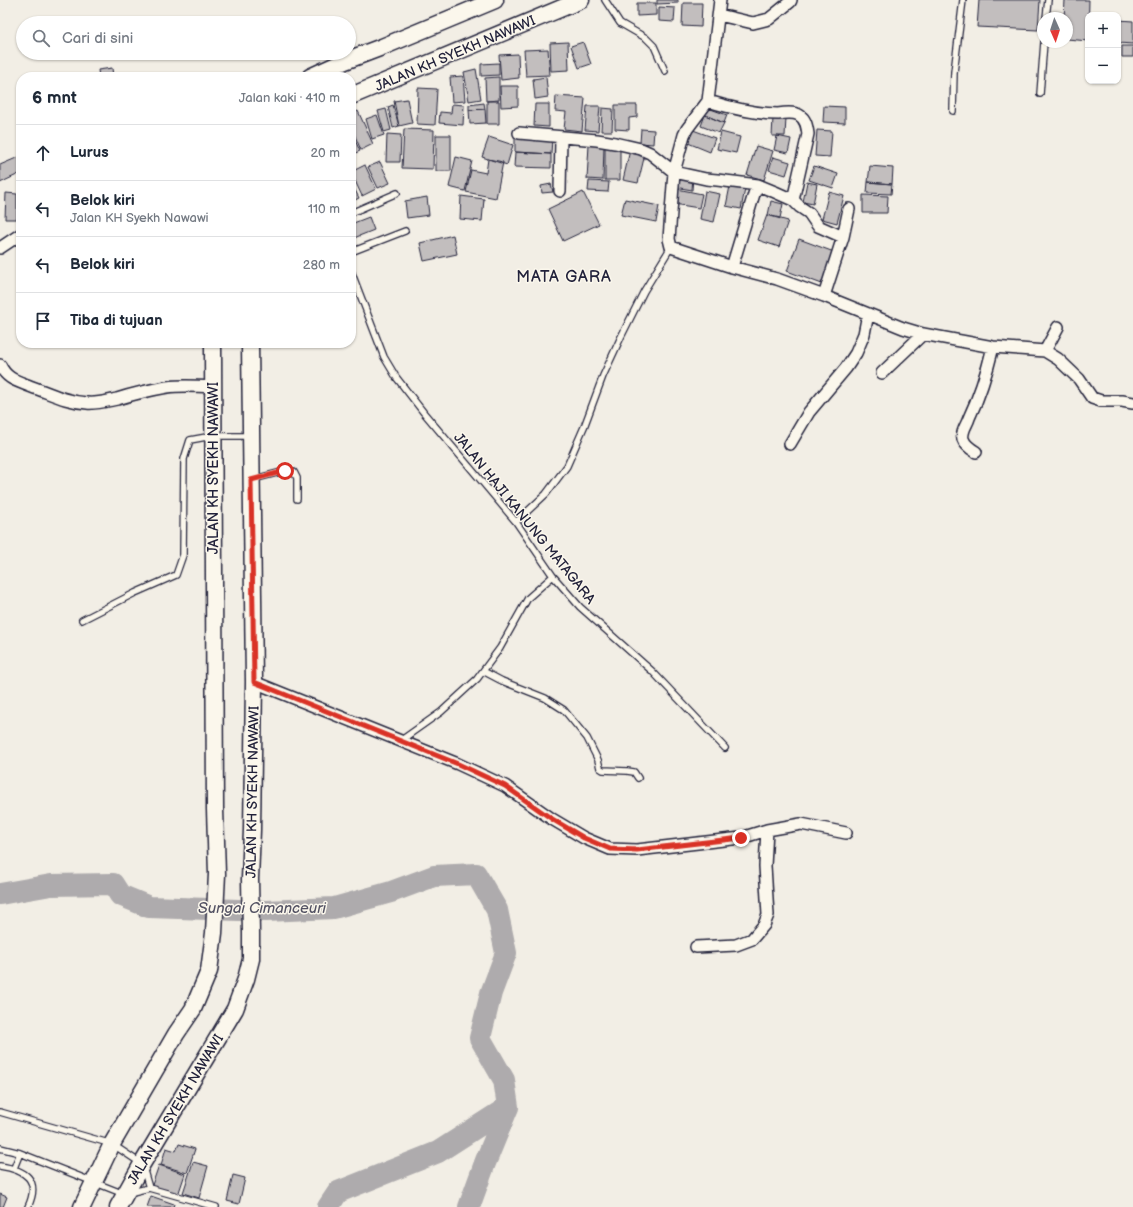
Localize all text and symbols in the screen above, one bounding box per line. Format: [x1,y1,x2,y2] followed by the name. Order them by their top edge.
[373,12,538,95] street label: JALAN KH SYEKH NAWAWI
[1037,12,1073,48] north arrow
[1085,12,1121,84] map controls
[1085,12,1121,48] button: +
[16,16,356,60] search box
[30,27,52,49] icon: search
[62,29,133,48] text: Cari di sini
[1085,48,1121,84] button: −
[32,88,77,108] text: 6 mnt
[239,90,340,106] text: Jalan kaki · 410 m
[32,142,54,164] icon: ahead
[70,143,109,162] text: Lurus
[310,145,340,161] text: 20 m
[70,191,135,210] text: Belok kiri
[32,198,54,220] icon: left
[308,201,340,217] text: 110 m
[70,210,209,226] text: Jalan KH Syekh Nawawi
[32,254,54,276] icon: left
[70,255,135,274] text: Belok kiri
[303,257,340,273] text: 280 m
[516,268,612,287] district label: MATA GARA
[32,310,54,332] icon: arrive
[70,311,163,330] text: Tiba di tujuan
[205,382,222,554] street label: JALAN KH SYEKH NAWAWI
[450,429,599,608] street label: JALAN HAJI KANUNG MATAGARA
[276,462,294,480] route start
[242,706,263,878] street label: JALAN KH SYEKH NAWAWI
[732,829,750,847] route end
[198,899,327,918] water label: Sungai Cimanceuri
[124,1031,227,1188] street label: JALAN KH SYEKH NAWAWI

